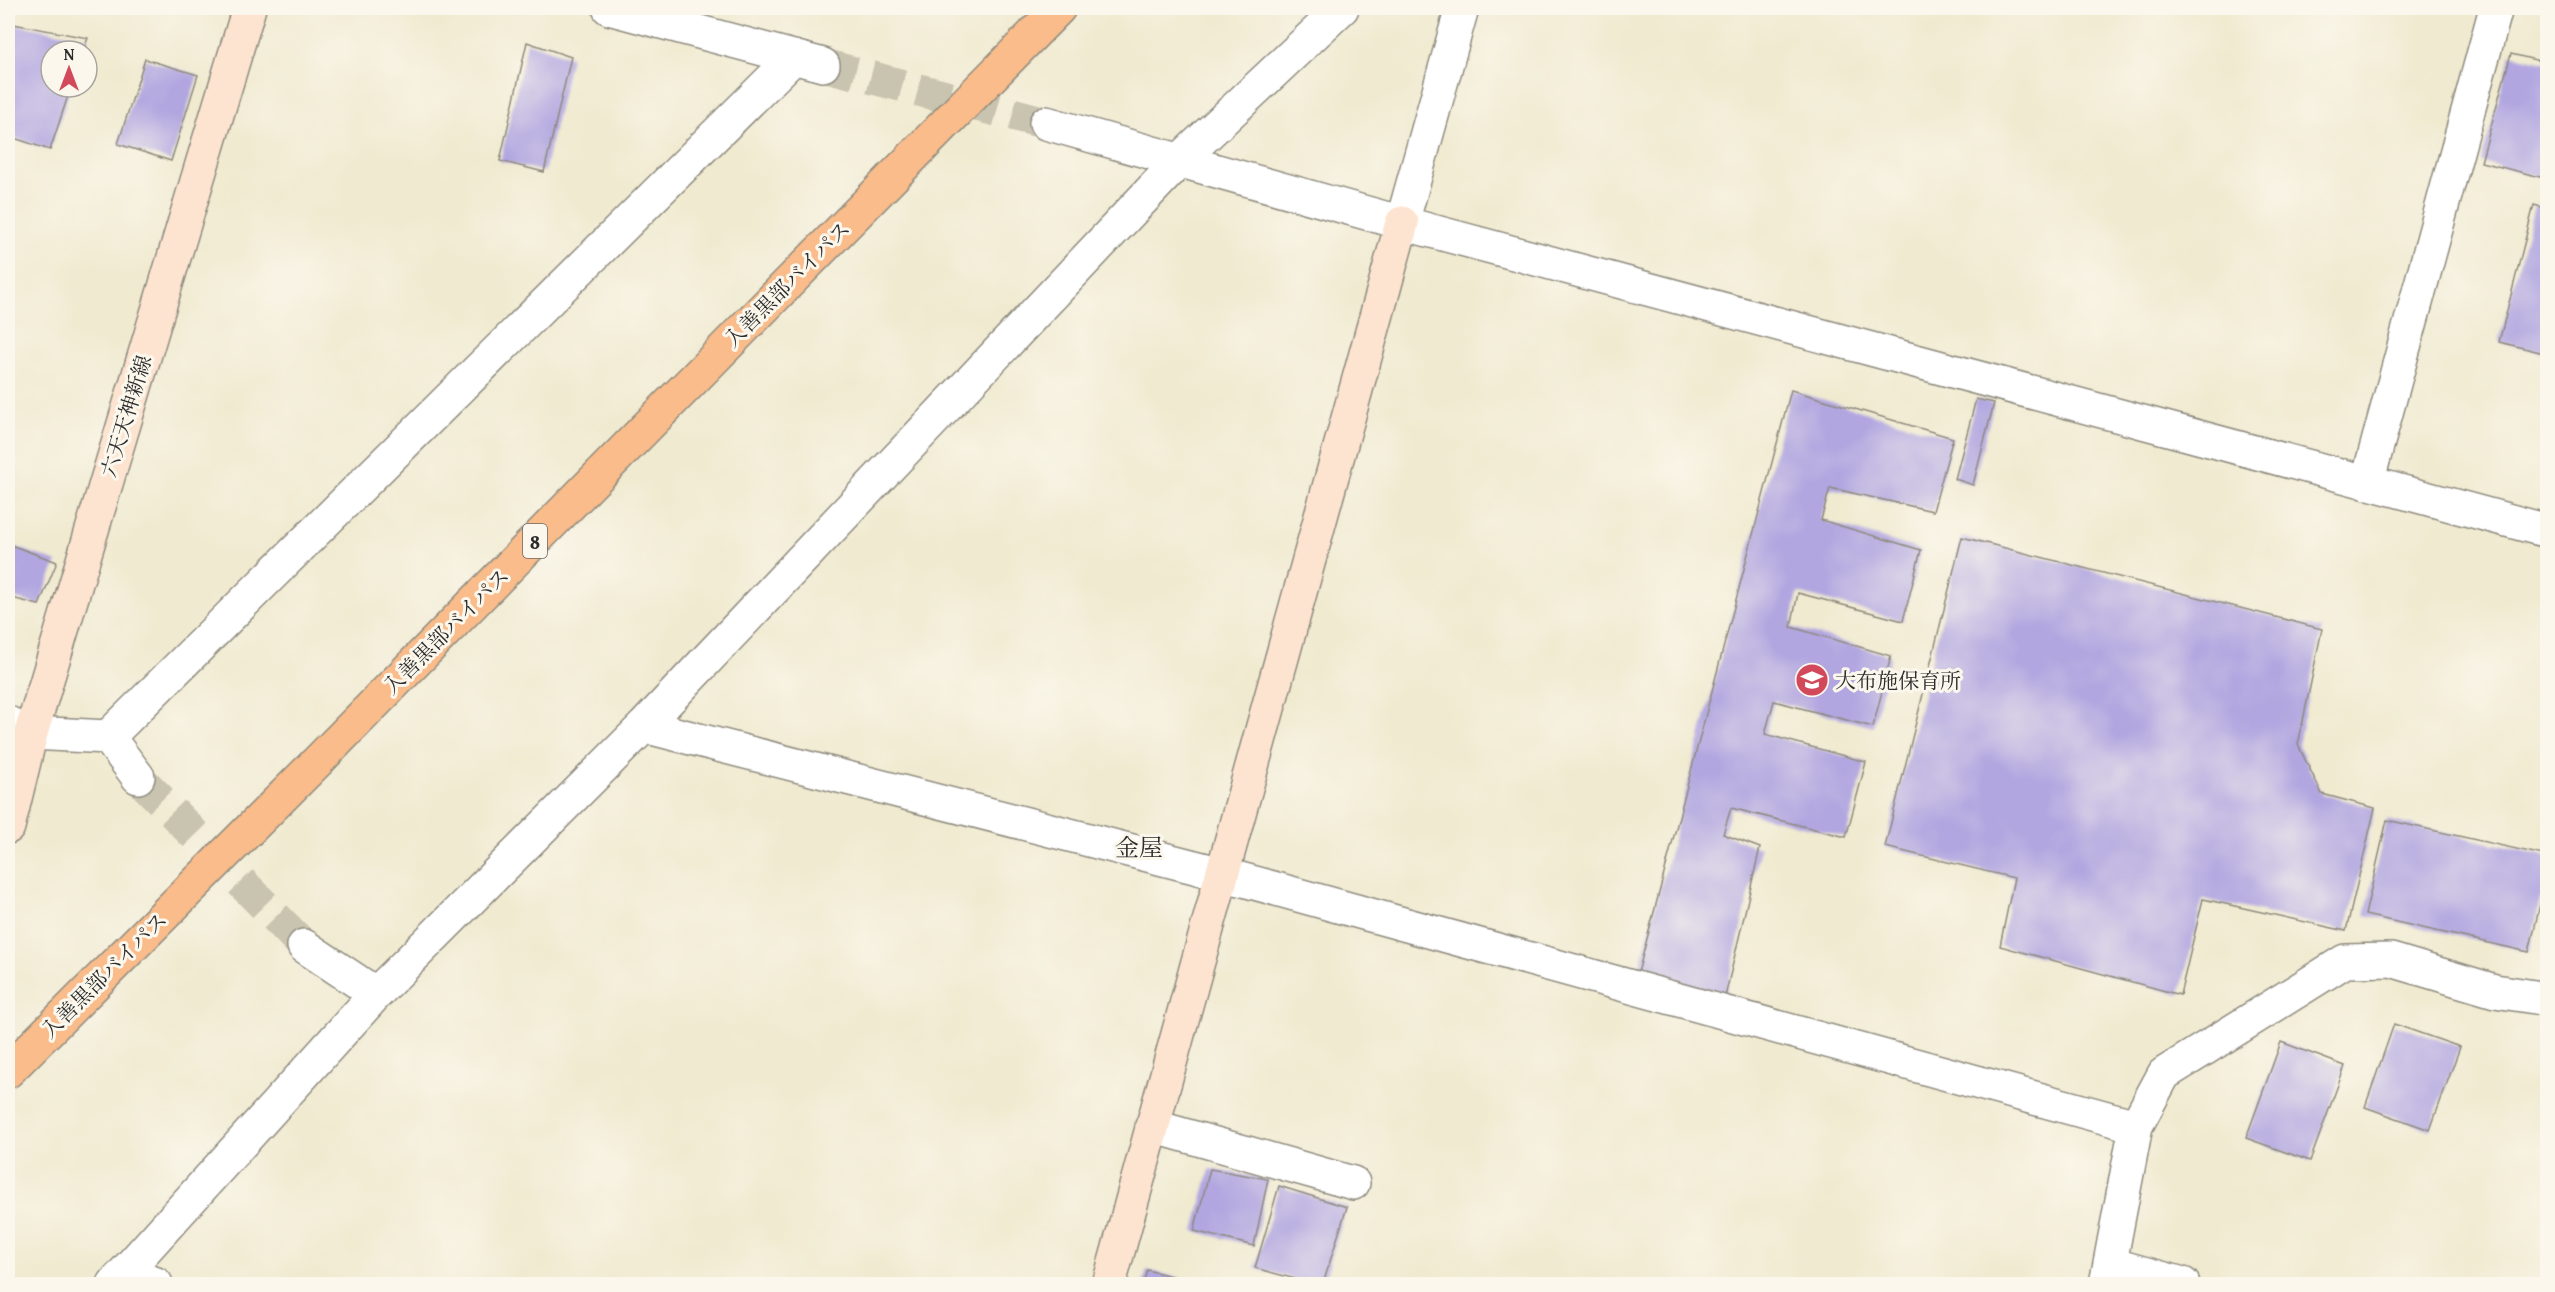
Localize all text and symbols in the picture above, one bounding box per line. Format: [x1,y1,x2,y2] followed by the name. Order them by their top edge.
[39,39,99,99] north arrow
[64,42,75,66] text: N
[717,214,857,354] street label: 入善黒部バイパス
[93,351,159,481] street label: 六天天神新線
[523,524,547,558] road number: 8
[376,561,516,701] street label: 入善黒部バイパス
[1794,662,1830,698] school or university icon: 大布施保育所
[1835,665,1961,696] place label: 大布施保育所
[1115,830,1163,865] district label: 金屋
[34,905,174,1045] street label: 入善黒部バイパス

